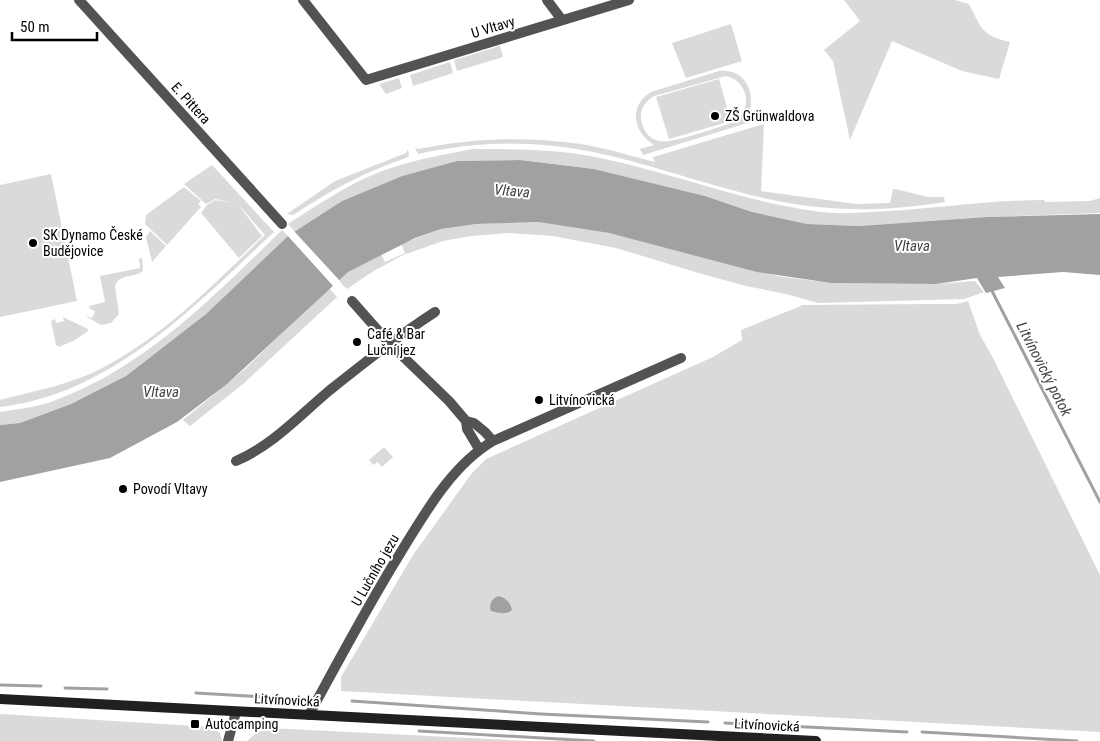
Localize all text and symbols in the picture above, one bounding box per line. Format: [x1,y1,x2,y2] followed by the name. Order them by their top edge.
[12,10,98,42] scale bar
[469,13,517,41] street label: U Vltavy
[20,18,50,36] text: 50 m
[168,79,214,127] street label: E. Pittera
[725,107,814,124] place label: ZŠ Grünwaldova
[709,110,721,122] marker: ZŠ Grünwaldova
[493,180,531,202] water label: Vltava
[43,226,143,259] place label: SK Dynamo České Budějovice
[27,237,39,249] marker: SK Dynamo České Budějovice
[894,237,930,255] water label: Vltava
[1013,319,1076,419] water label: Litvínovický potok
[367,326,425,358] place label: Café & Bar Luční jez
[351,336,363,348] marker: Café & Bar Luční jez
[143,383,179,401] water label: Vltava
[549,392,615,408] place label: Litvínovická
[533,394,545,406] marker: Litvínovická
[133,481,208,497] place label: Povodí Vltavy
[117,483,129,495] marker: Povodí Vltavy
[348,531,402,609] street label: U Lučního jezu
[254,690,320,710] street label: Litvínovická
[734,715,800,735] street label: Litvínovická
[205,716,278,732] place label: Autocamping
[189,718,201,730] marker: Autocamping

